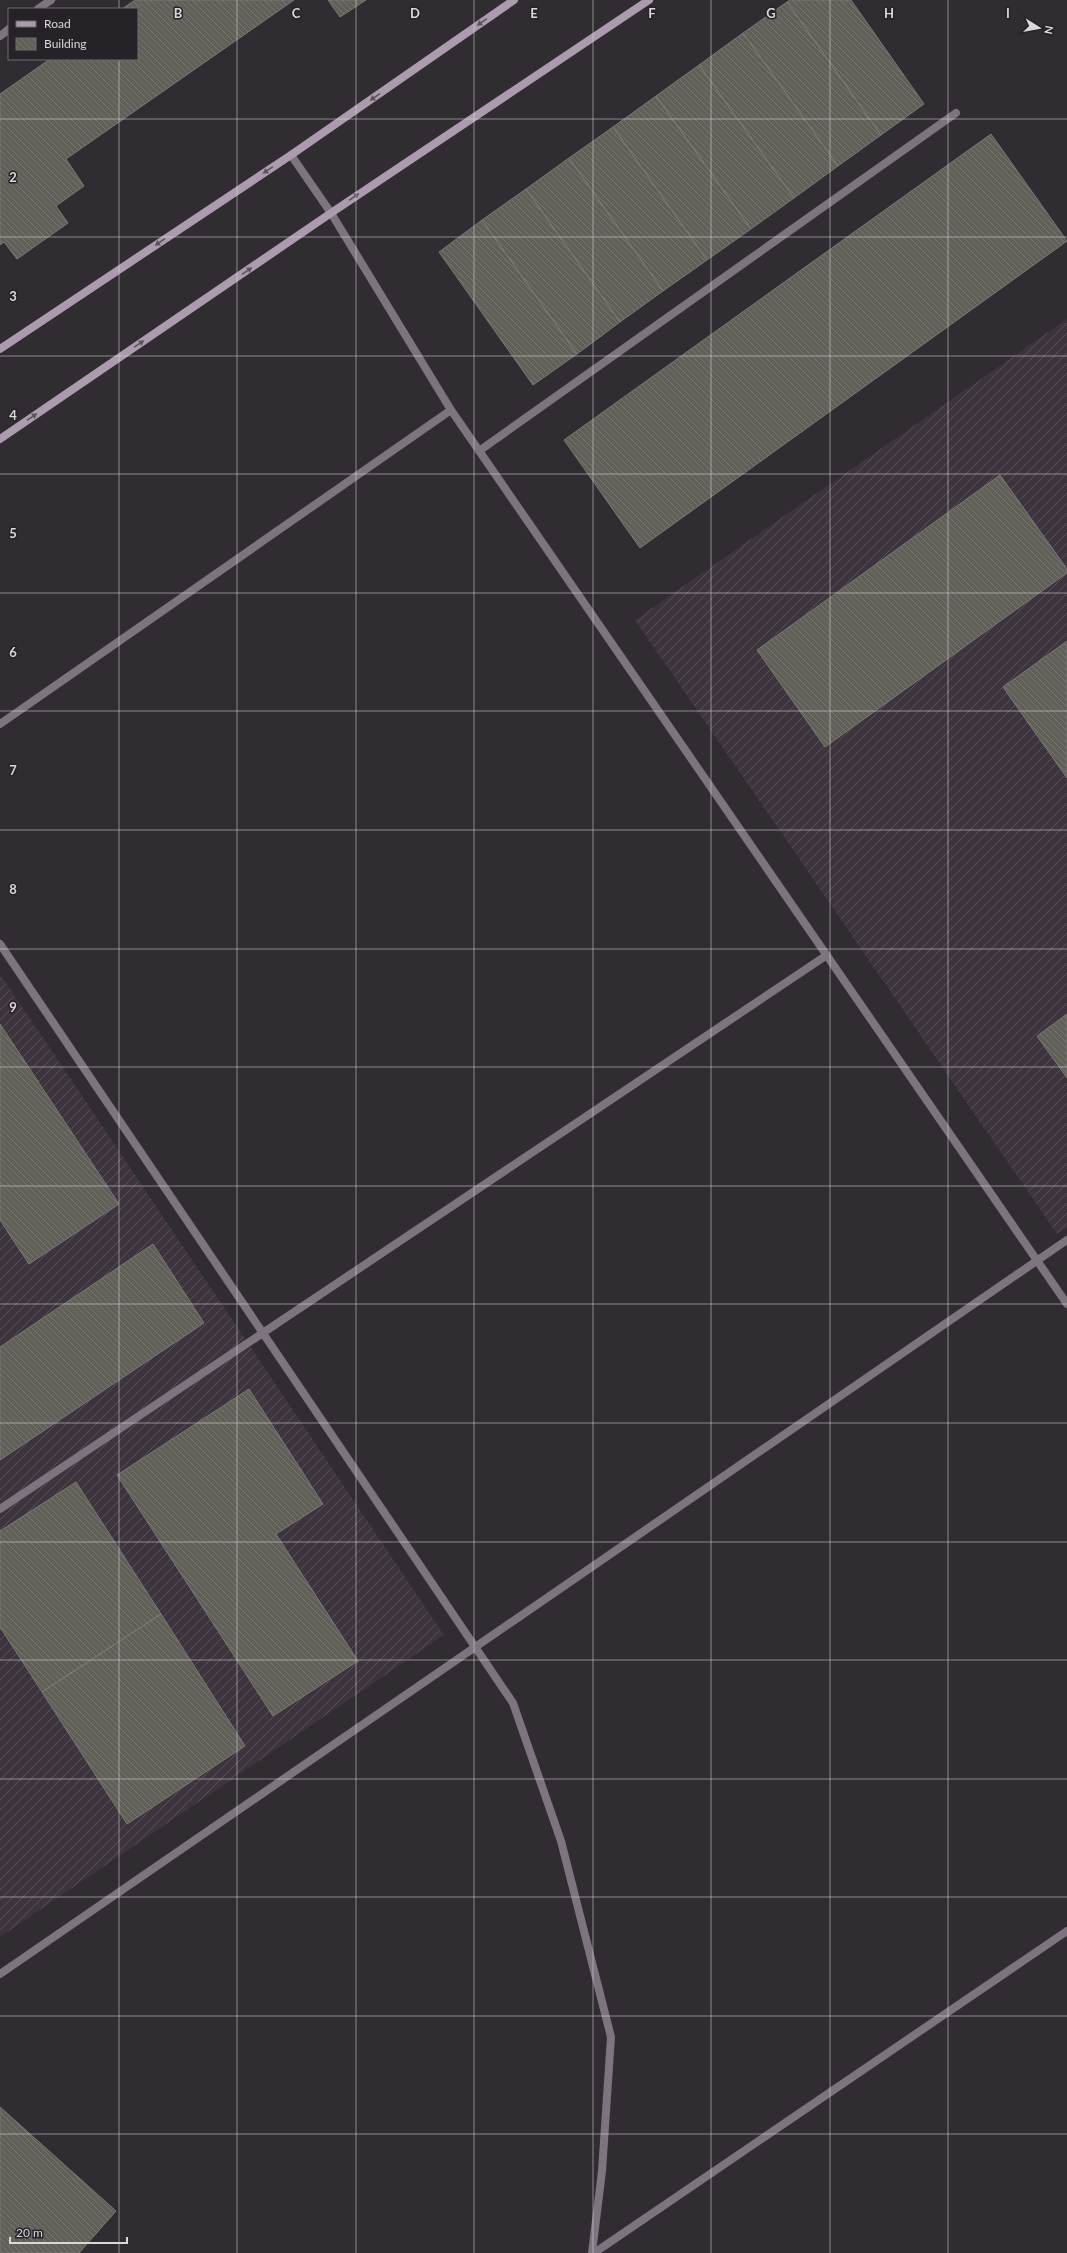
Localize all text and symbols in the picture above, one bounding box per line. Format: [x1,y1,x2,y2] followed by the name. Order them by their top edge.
[174,5,183,21] text: B
[292,5,301,21] text: C
[410,5,420,21] text: D
[530,5,538,21] text: E
[648,5,656,21] text: F
[766,5,776,21] text: G
[884,5,894,21] text: H
[1006,5,1010,21] text: I
[8,8,138,60] legend
[1019,8,1059,48] north arrow
[44,16,71,31] text: Road
[477,18,487,26] one-way arrow
[1042,25,1056,35] text: N
[44,36,87,51] text: Building
[370,93,381,101] one-way arrow
[263,167,274,174] one-way arrow
[9,169,17,185] text: 2
[349,193,359,201] one-way arrow
[154,239,166,246] one-way arrow
[241,267,252,274] one-way arrow
[9,288,17,304] text: 3
[134,340,145,348] one-way arrow
[9,407,17,423] text: 4
[27,413,37,421] one-way arrow
[9,525,17,541] text: 5
[9,644,17,660] text: 6
[9,762,17,778] text: 7
[9,881,17,897] text: 8
[9,999,17,1015] text: 9
[10,2219,127,2245] scale bar
[16,2225,43,2240] text: 20 m

